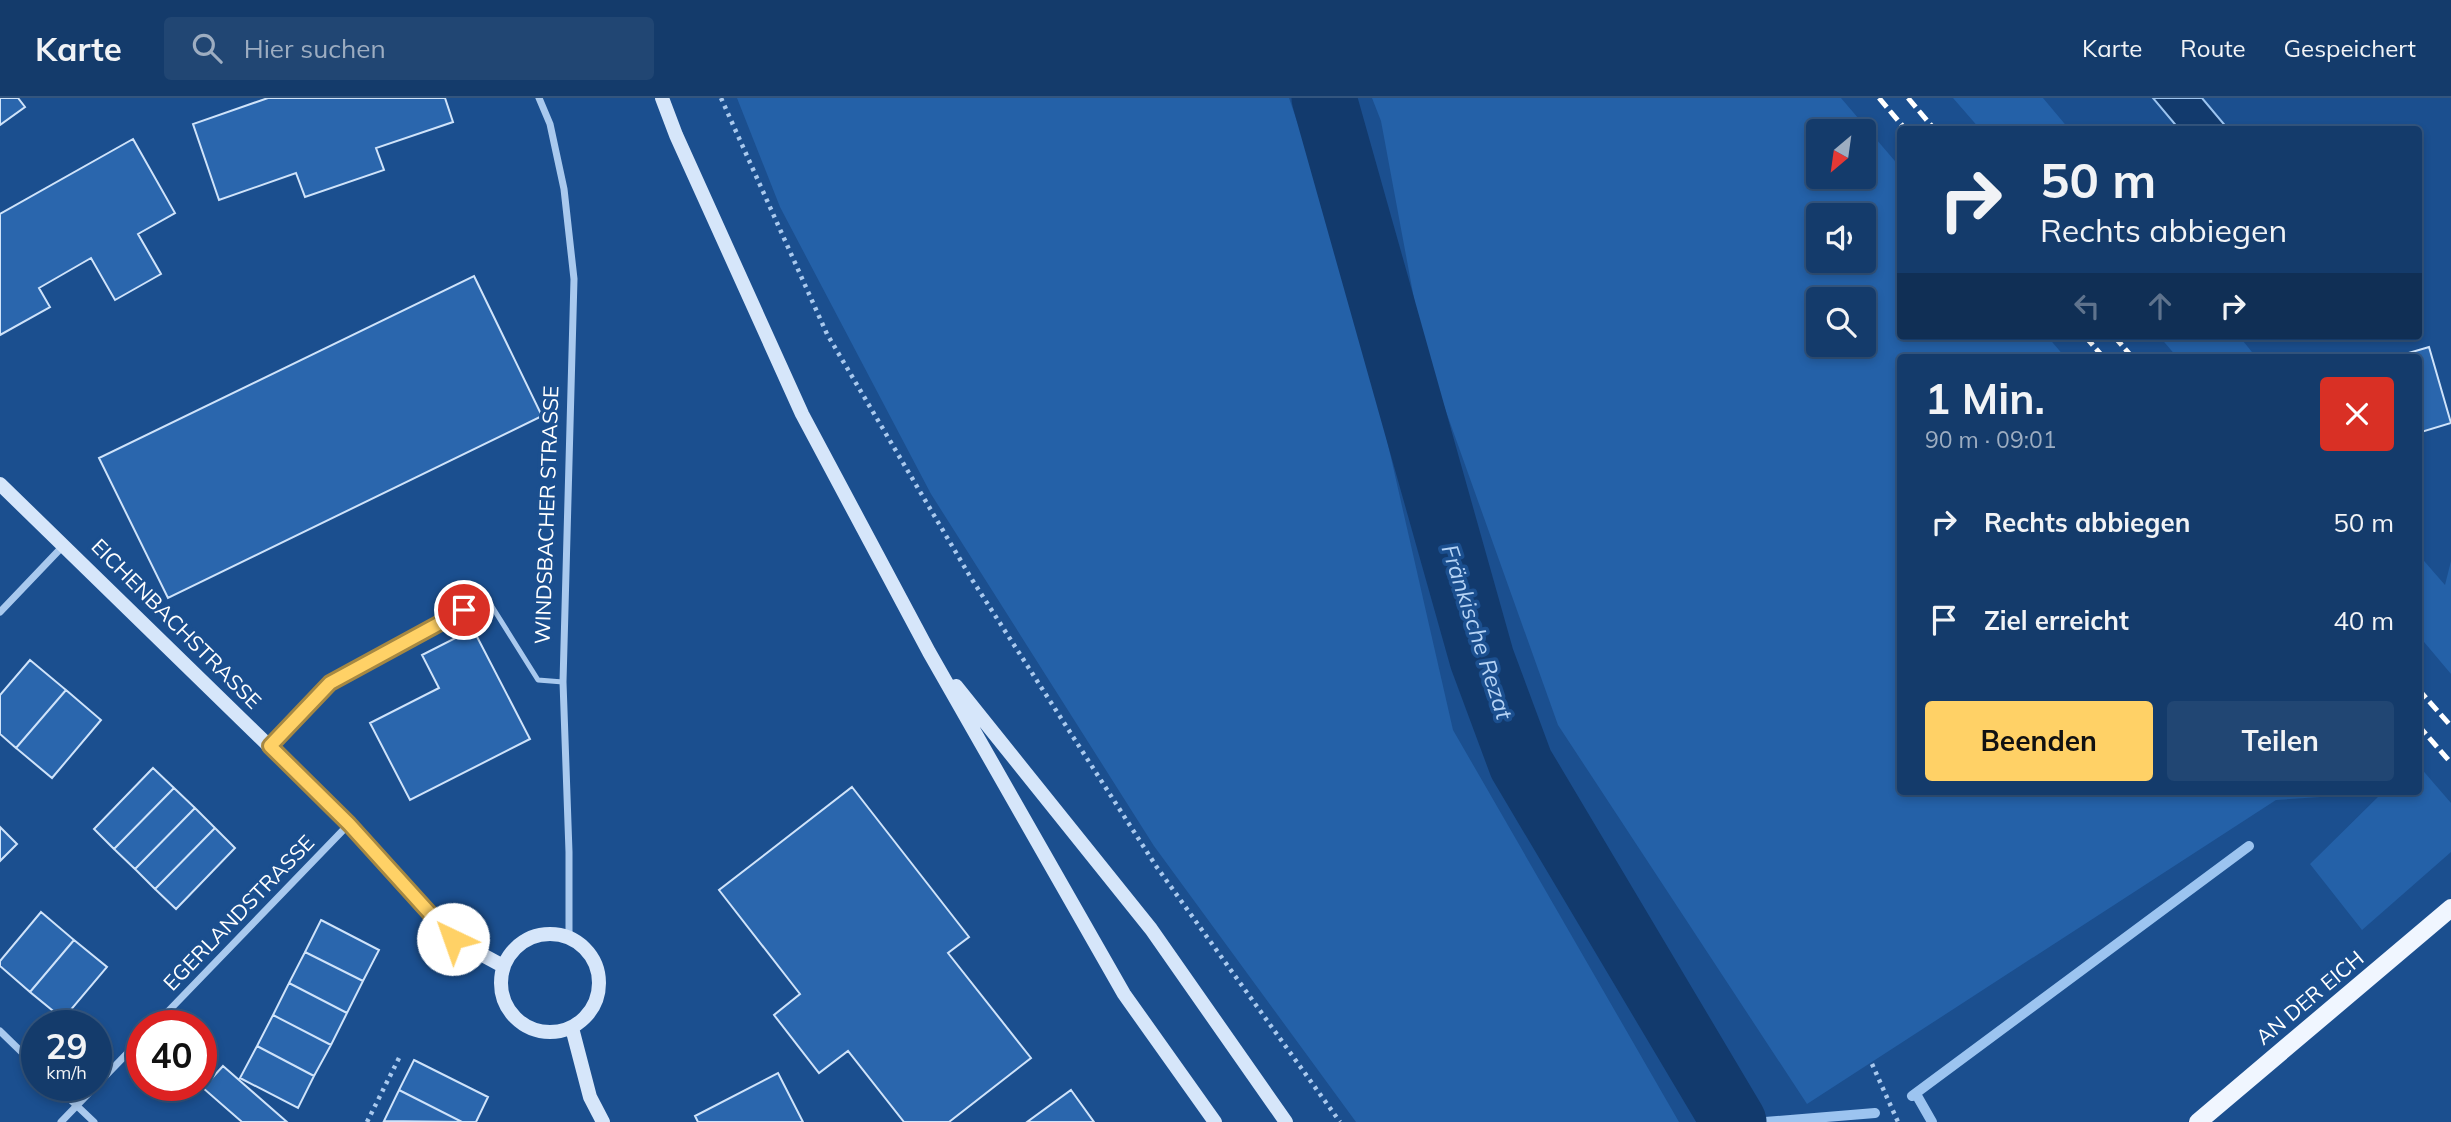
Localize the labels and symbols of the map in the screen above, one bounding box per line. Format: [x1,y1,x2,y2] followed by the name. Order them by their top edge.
[1806,119,1876,189] north arrow
[528,385,564,645] street label: WINDSBACHER STRASSE
[86,533,267,714] street label: EICHENBACHSTRASSE
[1436,541,1520,724] water label: Fränkische Rezat
[434,580,494,640] pin
[157,829,319,995] street label: EGERLANDSTRASSE
[416,902,490,976] position arrow
[2250,945,2369,1050] street label: AN DER EICH
[126,1010,217,1101] speed limit sign: 40

